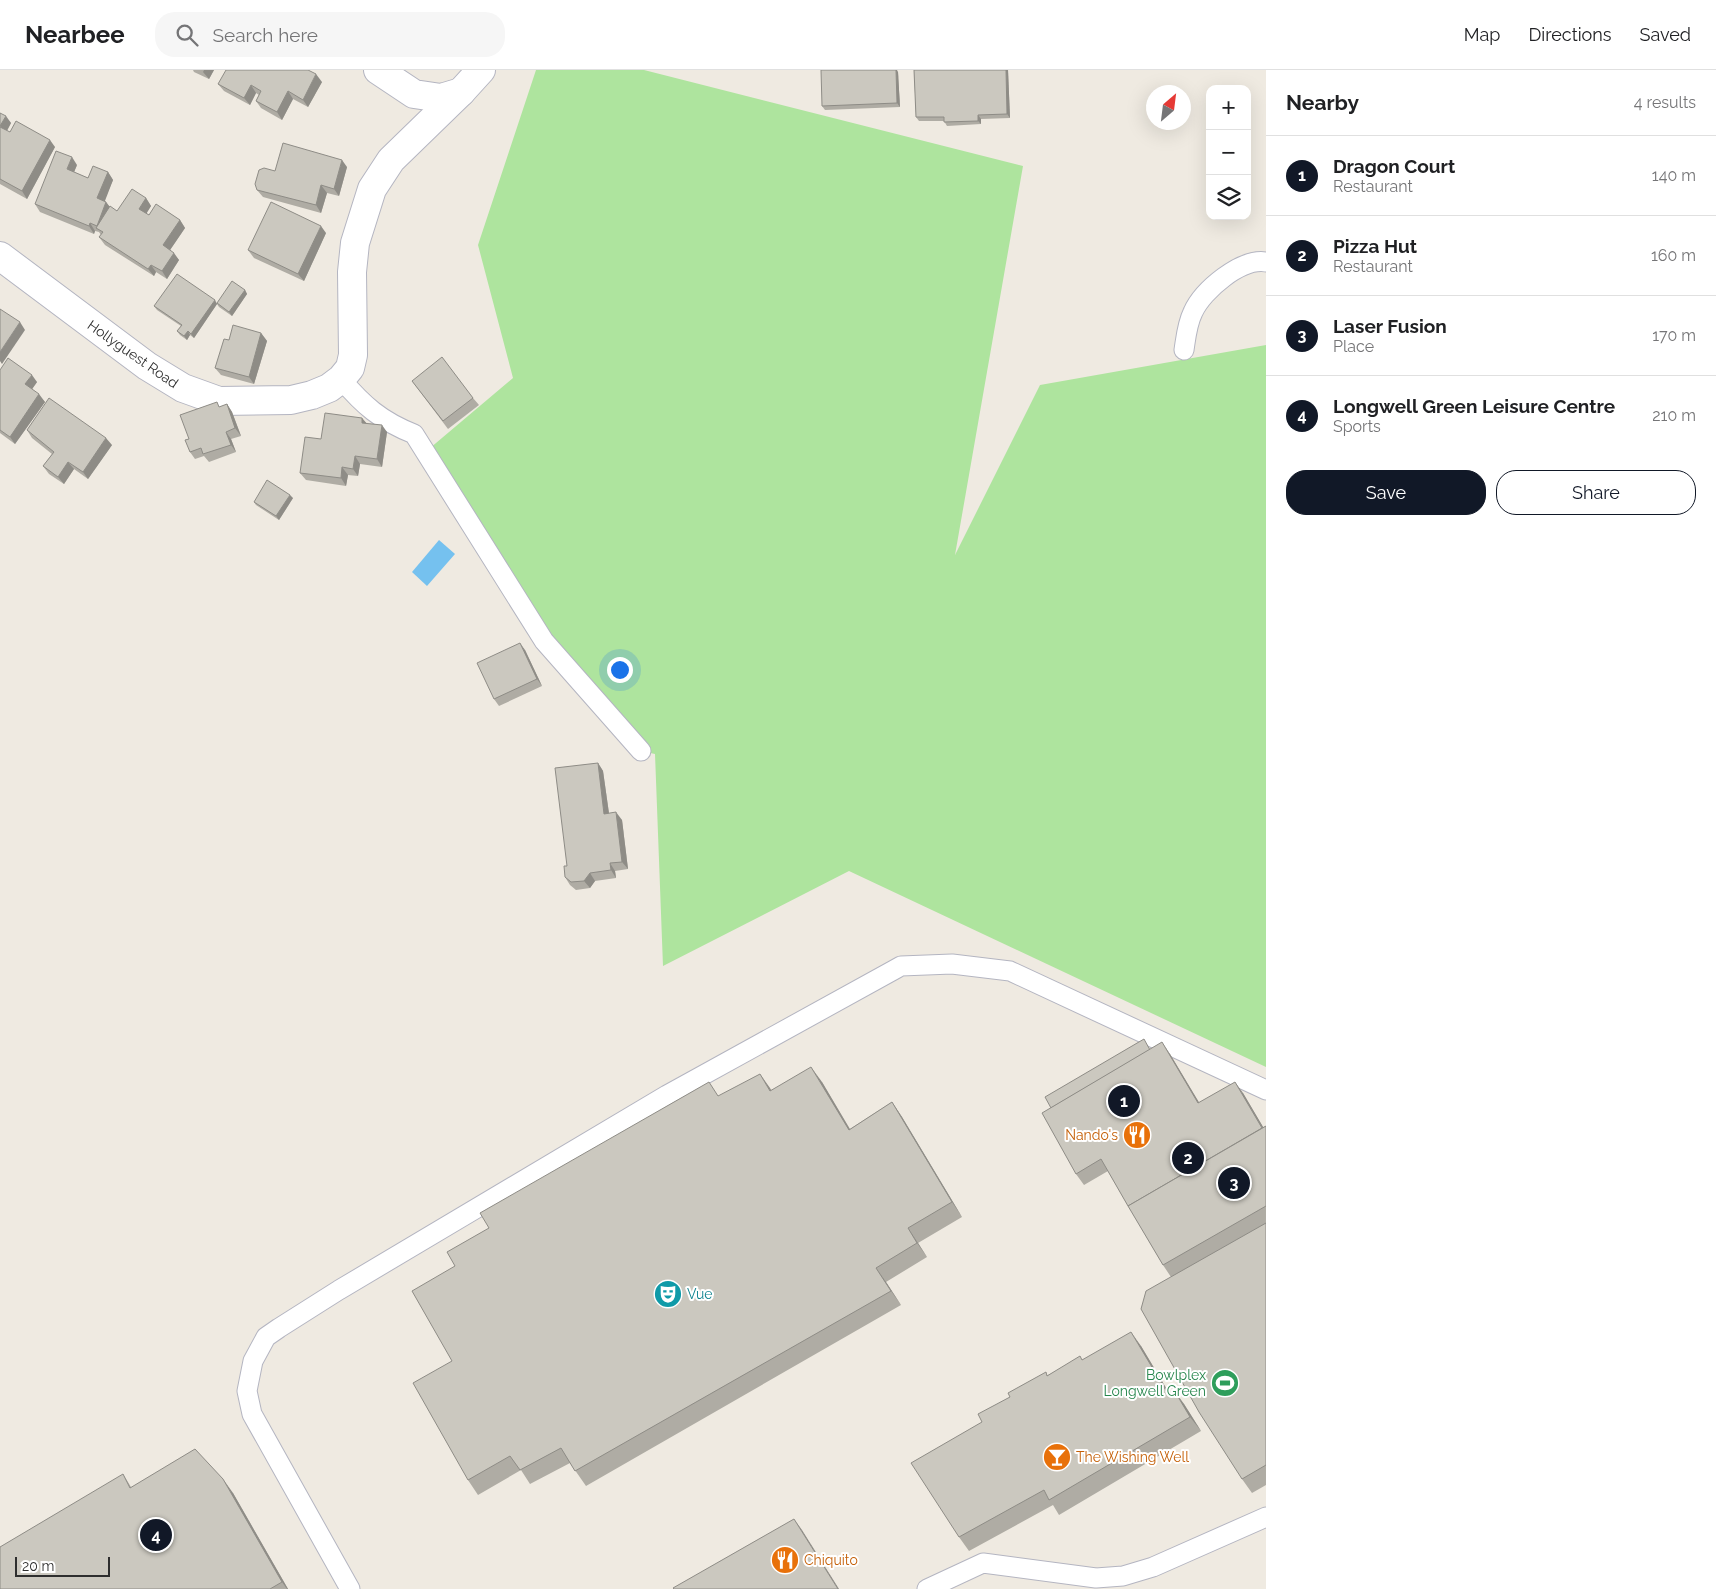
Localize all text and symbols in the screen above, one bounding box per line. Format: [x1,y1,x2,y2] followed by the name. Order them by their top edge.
[155,12,505,57] search box
[25,20,125,49] text: Nearbee
[173,21,201,49] icon: search
[213,24,318,46] text: Search here
[1464,24,1500,45] text: Map
[1528,24,1612,45] text: Directions
[1640,24,1691,45] text: Saved
[1146,85,1191,130] north arrow
[1206,85,1251,220] map controls
[1206,85,1251,130] button: +
[1286,90,1359,115] text: Nearby
[1634,93,1696,112] text: 4 results
[1206,130,1251,175] button: −
[1333,155,1455,177] text: Dragon Court
[1298,166,1306,185] text: 1
[1652,166,1696,185] text: 140 m
[1206,175,1251,220] button: layers
[1333,177,1413,196] text: Restaurant
[1333,235,1417,257] text: Pizza Hut
[1297,246,1307,265] text: 2
[1651,246,1696,265] text: 160 m
[1333,257,1413,276] text: Restaurant
[1333,315,1447,337] text: Laser Fusion
[85,317,181,391] street label: Hollyguest Road
[1298,326,1306,345] text: 3
[1652,326,1696,345] text: 170 m
[1333,337,1374,356] text: Place
[1333,395,1615,417] text: Longwell Green Leisure Centre
[1297,406,1307,425] text: 4
[1652,406,1696,425] text: 210 m
[1333,417,1381,436] text: Sports
[1286,470,1486,515] button: Save
[1496,470,1696,515] button: Share
[607,657,633,683] your location
[1108,1082,1140,1120] pin: 1
[1122,1120,1152,1150] restaurant icon: Nando's
[1065,1127,1118,1143] place label: Nando's
[1172,1139,1204,1177] pin: 2
[1218,1164,1250,1202] pin: 3
[653,1279,683,1309] theatre icon: Vue
[687,1286,712,1302] place label: Vue
[1103,1367,1206,1399] place label: Bowlplex Longwell Green
[1210,1368,1240,1398] sports icon: Bowlplex Longwell Green
[1042,1442,1072,1472] bar icon: The Wishing Well
[1076,1449,1189,1465] place label: The Wishing Well
[140,1516,172,1554] pin: 4
[770,1545,800,1575] restaurant icon: Chiquito
[804,1552,858,1568] place label: Chiquito
[15,1554,110,1577] scale bar
[22,1558,54,1574] text: 20 m

